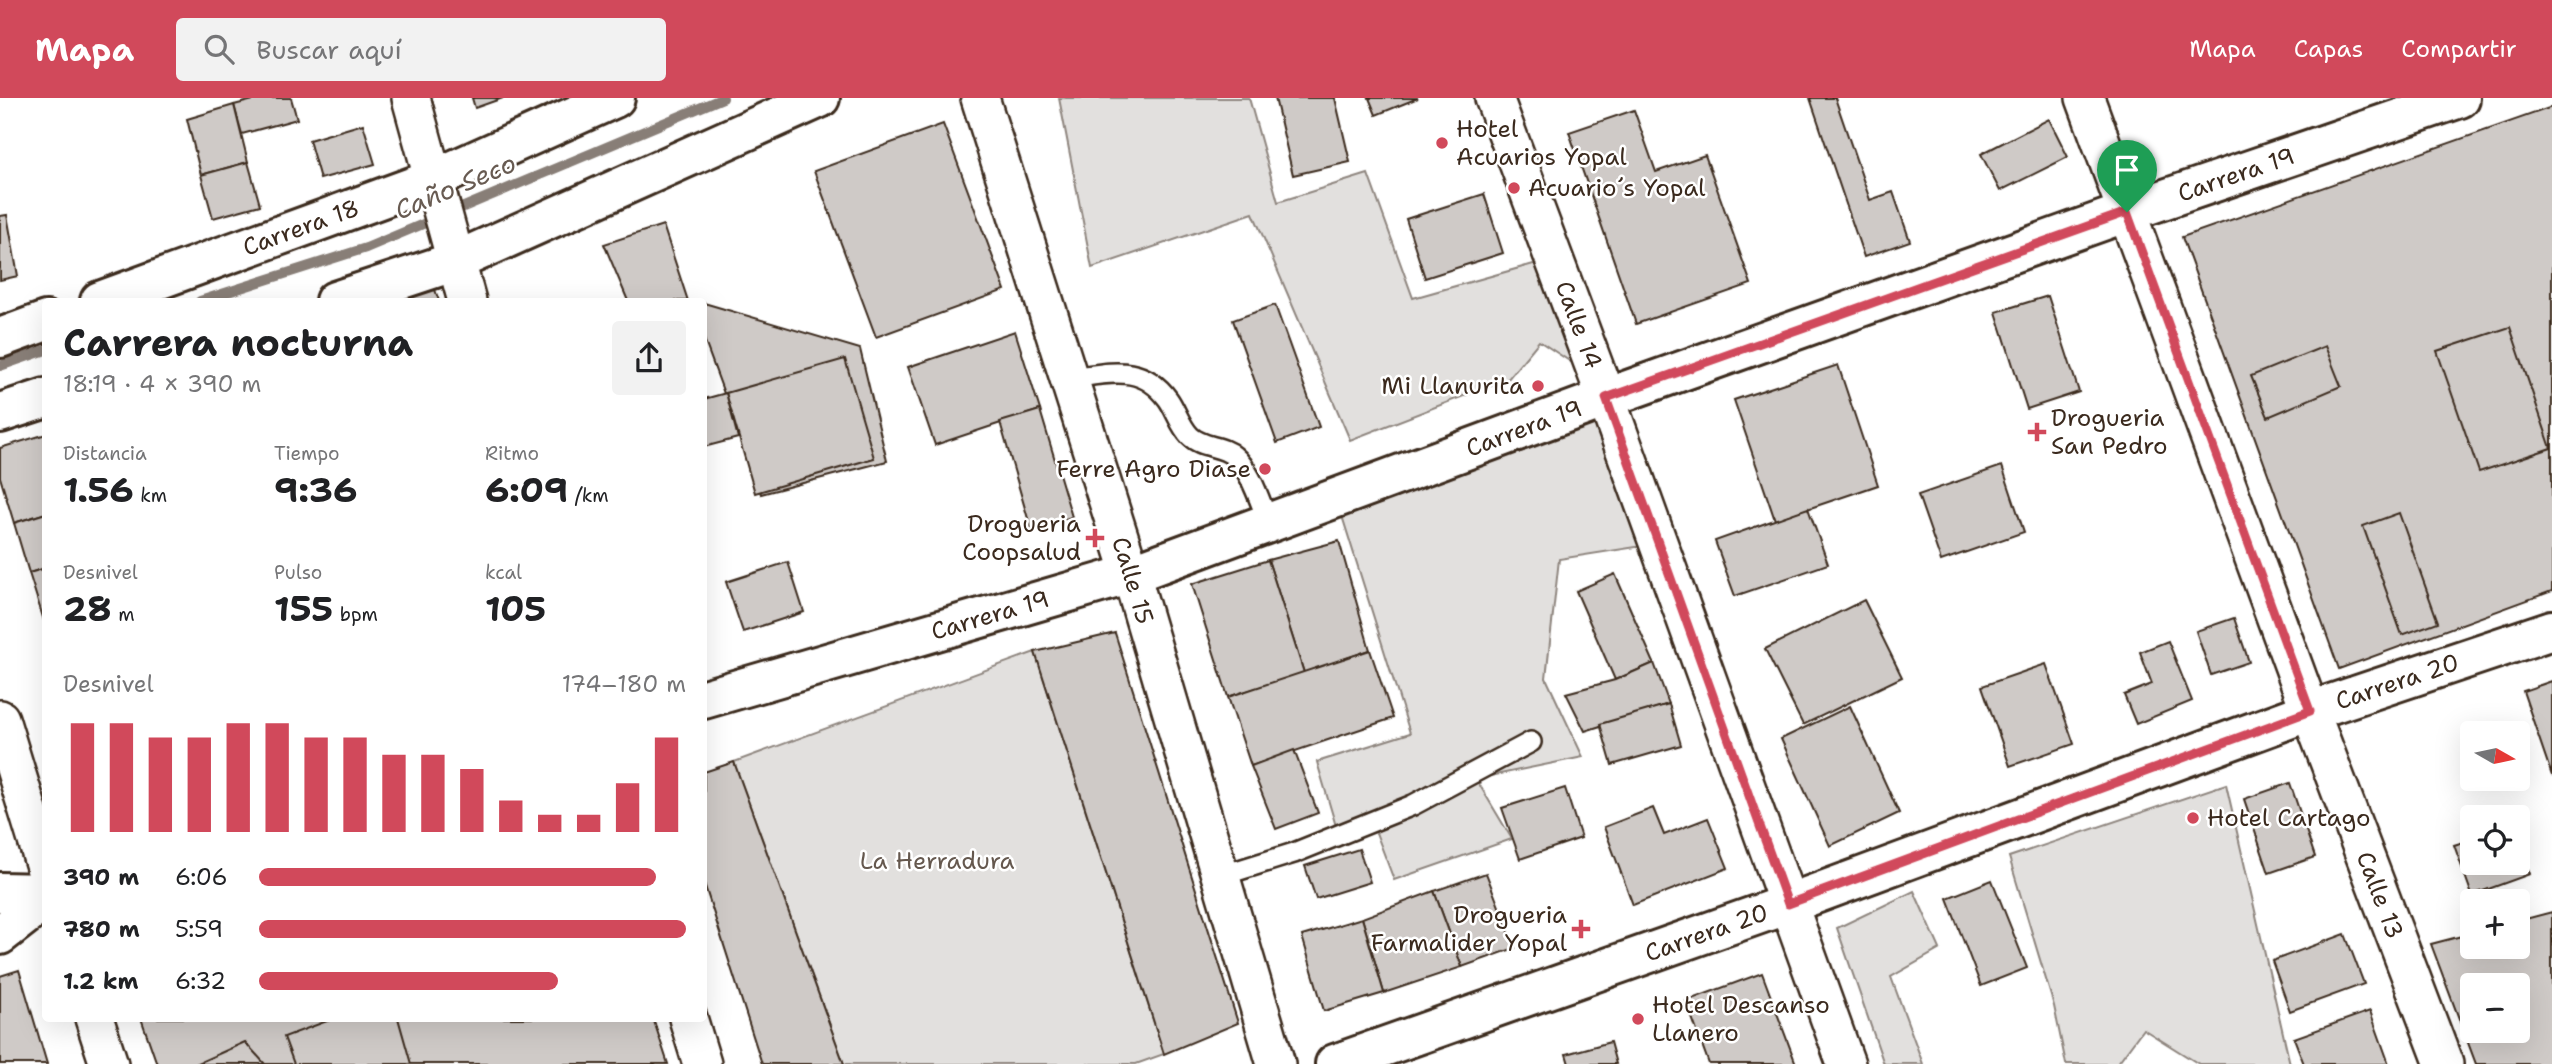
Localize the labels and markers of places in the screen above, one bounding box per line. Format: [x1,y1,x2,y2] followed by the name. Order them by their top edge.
[1456,113,1627,173] place label: Hotel Acuarios Yopal
[1434,135,1450,151] marker: Hotel Acuarios Yopal
[2097,140,2157,212] pin
[1528,172,1706,204] place label: Acuario´s Yopal
[1506,180,1522,196] marker: Acuario´s Yopal
[1381,370,1524,402] place label: Mi Llanurita
[1530,378,1546,394] marker: Mi Llanurita
[2051,402,2168,462] place label: Drogueria San Pedro
[2029,424,2045,440] marker: Drogueria San Pedro
[1056,453,1251,485] place label: Ferre Agro Diase
[1257,461,1273,477] marker: Ferre Agro Diase
[962,508,1081,568] place label: Drogueria Coopsalud
[1087,530,1103,546] marker: Drogueria Coopsalud
[2207,802,2370,834] place label: Hotel Cartago
[2185,810,2201,826] marker: Hotel Cartago
[1371,899,1568,959] place label: Drogueria Farmalider Yopal
[1573,921,1589,937] marker: Drogueria Farmalider Yopal
[1652,989,1830,1049] place label: Hotel Descanso Llanero
[1630,1011,1646,1027] marker: Hotel Descanso Llanero

